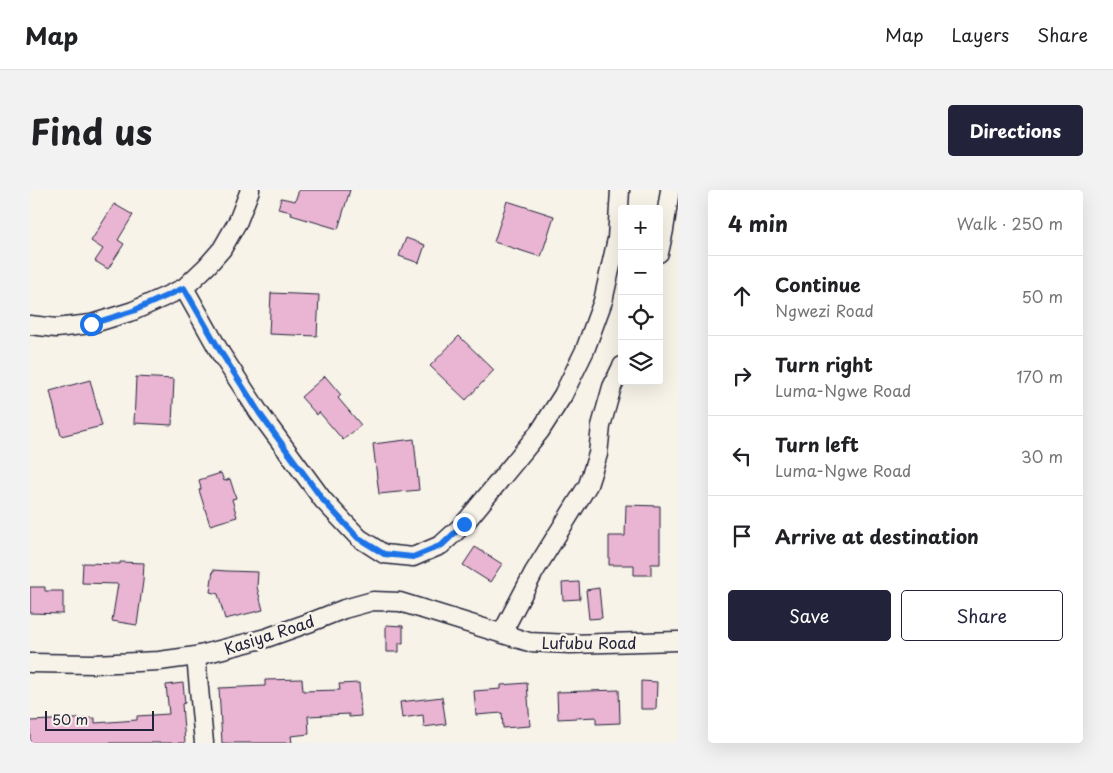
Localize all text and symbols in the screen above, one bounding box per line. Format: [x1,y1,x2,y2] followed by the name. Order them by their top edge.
[25,17,78,53] text: Map
[885,21,924,48] text: Map
[952,21,1009,48] text: Layers
[1037,21,1088,48] text: Share
[30,104,152,157] text: Find us
[948,105,1083,156] button: Directions
[618,205,663,385] map controls
[618,205,663,250] button: +
[728,207,788,239] text: 4 min
[957,211,1063,235] text: Walk · 250 m
[618,250,663,295] button: −
[775,270,861,298] text: Continue
[728,282,756,310] icon: ahead
[1022,284,1063,308] text: 50 m
[618,295,663,340] button: locate
[775,298,874,322] text: Ngwezi Road
[80,313,103,336] route start
[618,340,663,385] button: layers
[775,350,873,378] text: Turn right
[728,362,756,390] icon: right
[1017,364,1063,388] text: 170 m
[775,378,911,402] text: Luma-Ngwe Road
[775,430,859,458] text: Turn left
[728,442,756,470] icon: left
[1021,444,1063,468] text: 30 m
[775,458,911,482] text: Luma-Ngwe Road
[453,513,476,536] route end
[728,522,756,550] icon: arrive
[775,522,979,550] text: Arrive at destination
[728,590,891,641] button: Save
[901,590,1063,641] button: Share
[221,608,317,660] street label: Kasiya Road
[541,630,637,654] street label: Lufubu Road
[45,708,154,731] scale bar
[52,709,88,730] text: 50 m

